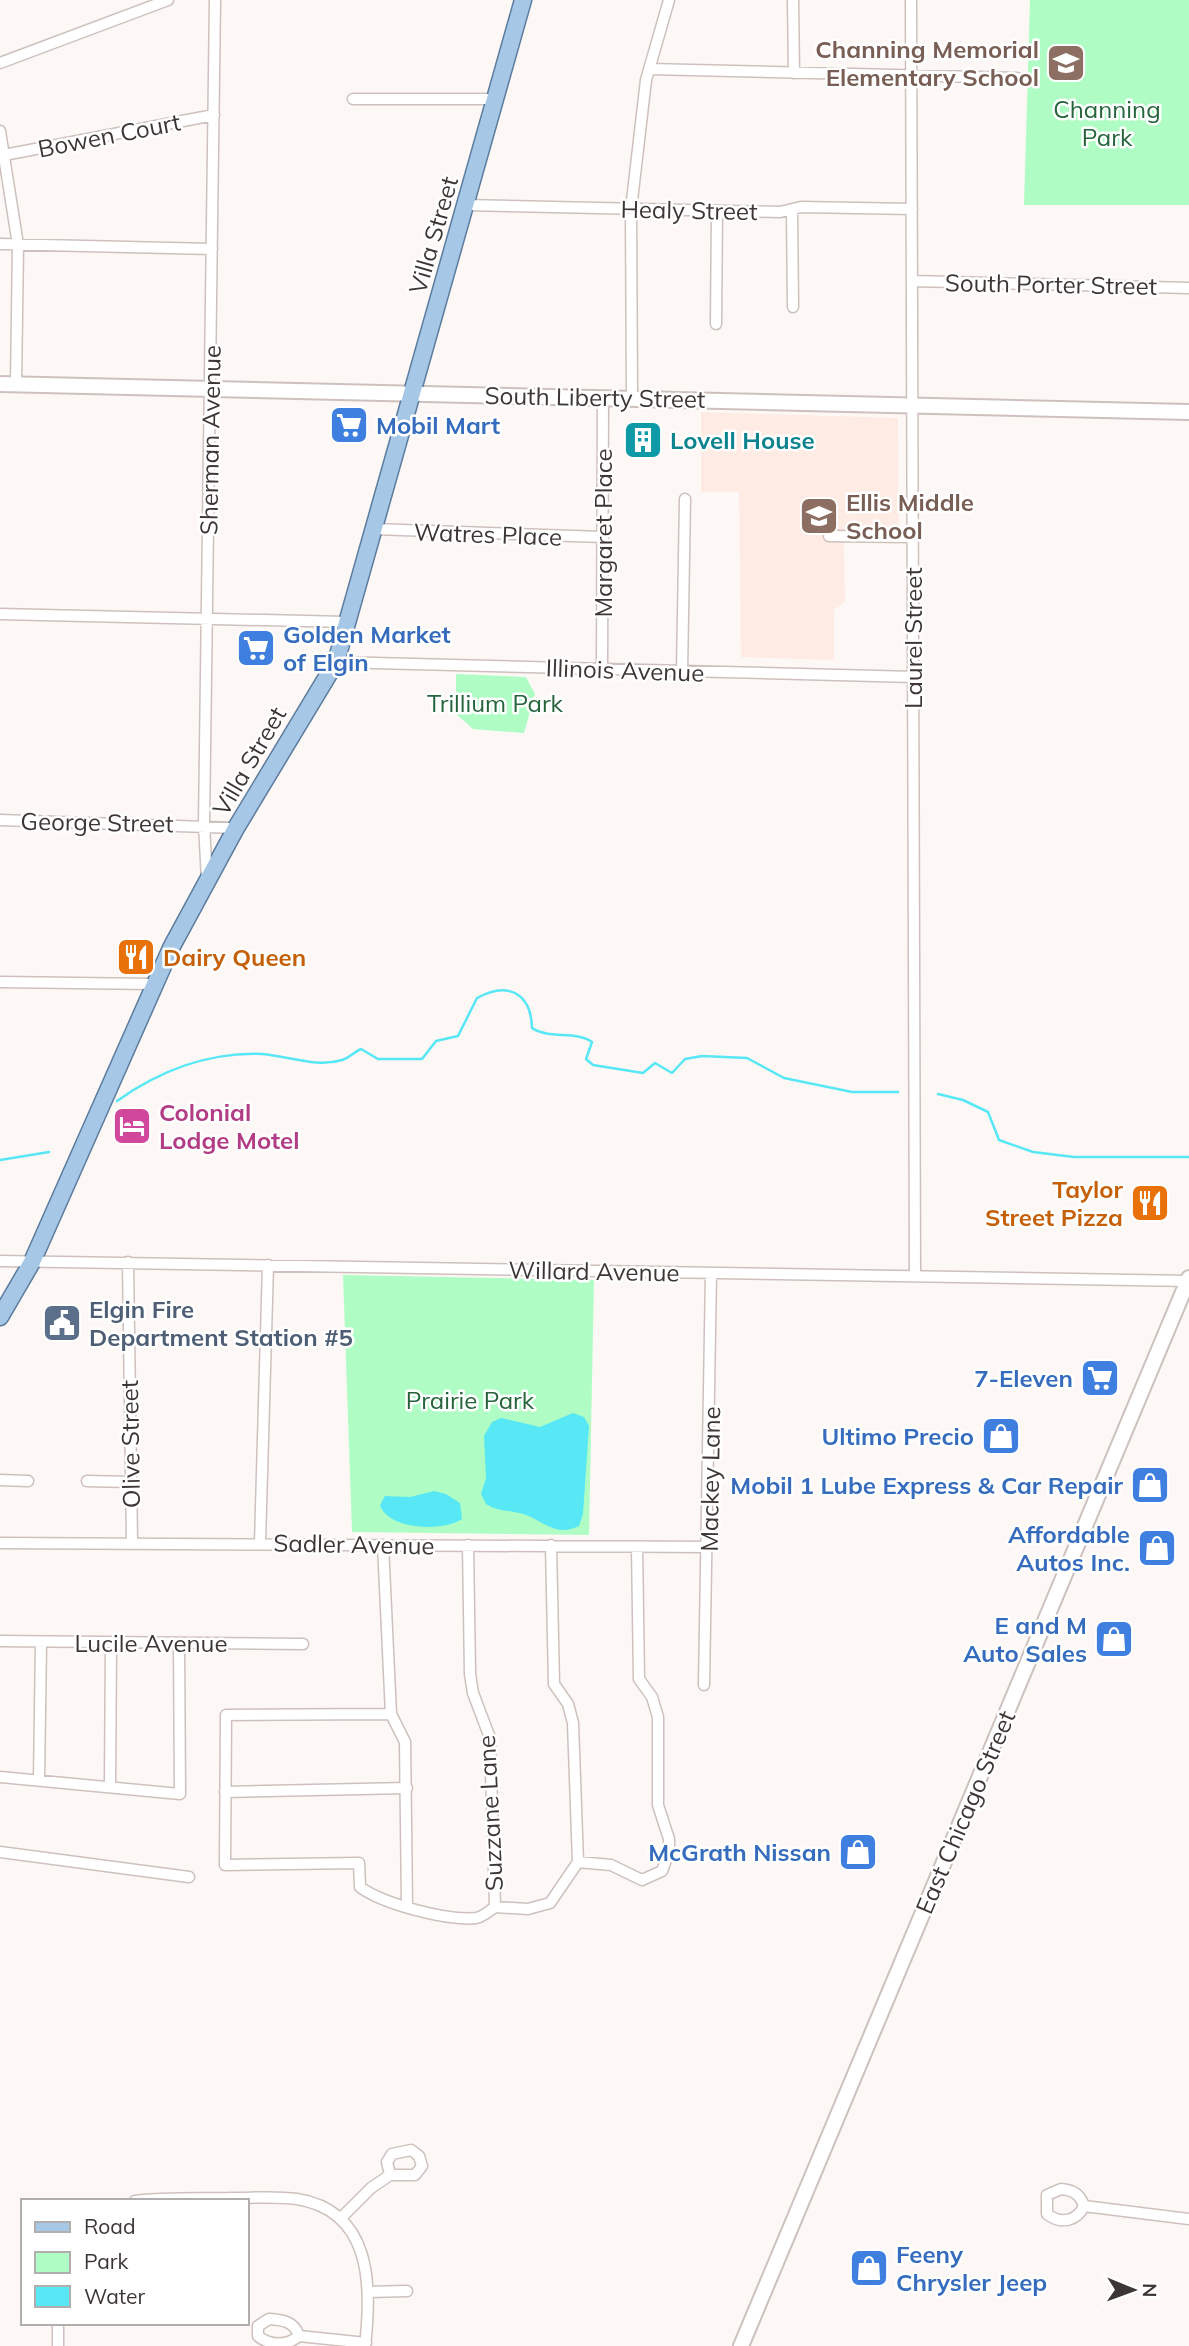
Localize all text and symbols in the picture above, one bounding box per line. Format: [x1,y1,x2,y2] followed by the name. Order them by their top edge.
[815,34,1039,92] place label: Channing Memorial Elementary School
[1045,42,1087,84] school or university icon: Channing Memorial Elementary School
[1053,94,1161,152] park label: Channing Park
[35,106,183,164] street label: Bowen Court
[402,173,464,297] street label: Villa Street
[620,194,758,226] street label: Healy Street
[945,267,1157,301] street label: South Porter Street
[193,345,227,535] street label: Sherman Avenue
[484,380,706,414] street label: South Liberty Street
[328,404,370,446] supermarket icon: Mobil Mart
[376,410,500,440] place label: Mobil Mart
[622,419,664,461] building icon: Lovell House
[670,425,815,455] place label: Lovell House
[588,448,618,618] street label: Margaret Place
[846,487,974,545] place label: Ellis Middle School
[798,495,840,537] school or university icon: Ellis Middle School
[413,516,563,552] street label: Watres Place
[898,567,928,709] street label: Laurel Street
[283,619,451,677] place label: Golden Market of Elgin
[235,627,277,669] supermarket icon: Golden Market of Elgin
[545,652,705,688] street label: Illinois Avenue
[427,688,564,718] park label: Trillium Park
[206,701,292,821] street label: Villa Street
[20,806,174,838] street label: George Street
[115,936,157,978] restaurant icon: Dairy Queen
[163,942,306,972] place label: Dairy Queen
[159,1097,299,1155] place label: Colonial Lodge Motel
[111,1105,153,1147] hotel icon: Colonial Lodge Motel
[985,1174,1124,1232] place label: Taylor Street Pizza
[1129,1182,1171,1224] restaurant icon: Taylor Street Pizza
[508,1255,680,1287] street label: Willard Avenue
[89,1294,353,1352] place label: Elgin Fire Department Station #5
[41,1302,83,1344] public building icon: Elgin Fire Department Station #5
[1079,1357,1121,1399] supermarket icon: 7-Eleven
[974,1363,1073,1393] place label: 7-Eleven
[114,1380,146,1508] street label: Olive Street
[406,1385,535,1415] park label: Prairie Park
[694,1406,726,1552] street label: Mackey Lane
[980,1415,1022,1457] shop icon: Ultimo Precio
[822,1421,974,1451] place label: Ultimo Precio
[1129,1464,1171,1506] shop icon: Mobil 1 Lube Express & Car Repair
[730,1470,1124,1500] place label: Mobil 1 Lube Express & Car Repair
[1008,1519,1130,1577] place label: Affordable Autos Inc.
[1136,1527,1178,1569] shop icon: Affordable Autos Inc.
[273,1528,435,1560] street label: Sadler Avenue
[963,1610,1087,1668] place label: E and M Auto Sales
[1093,1618,1135,1660] shop icon: E and M Auto Sales
[75,1628,227,1658] street label: Lucile Avenue
[909,1706,1021,1918] street label: East Chicago Street
[471,1734,509,1892] street label: Suzzane Lane
[837,1831,879,1873] shop icon: McGrath Nissan
[648,1837,831,1867] place label: McGrath Nissan
[21,2199,248,2325] legend
[84,2213,135,2239] text: Road
[896,2239,1047,2297] place label: Feeny Chrysler Jeep
[848,2247,890,2289] shop icon: Feeny Chrysler Jeep
[84,2248,128,2274] text: Park
[1098,2255,1168,2325] north arrow
[84,2283,145,2309] text: Water
[1138,2283,1162,2298] text: N

